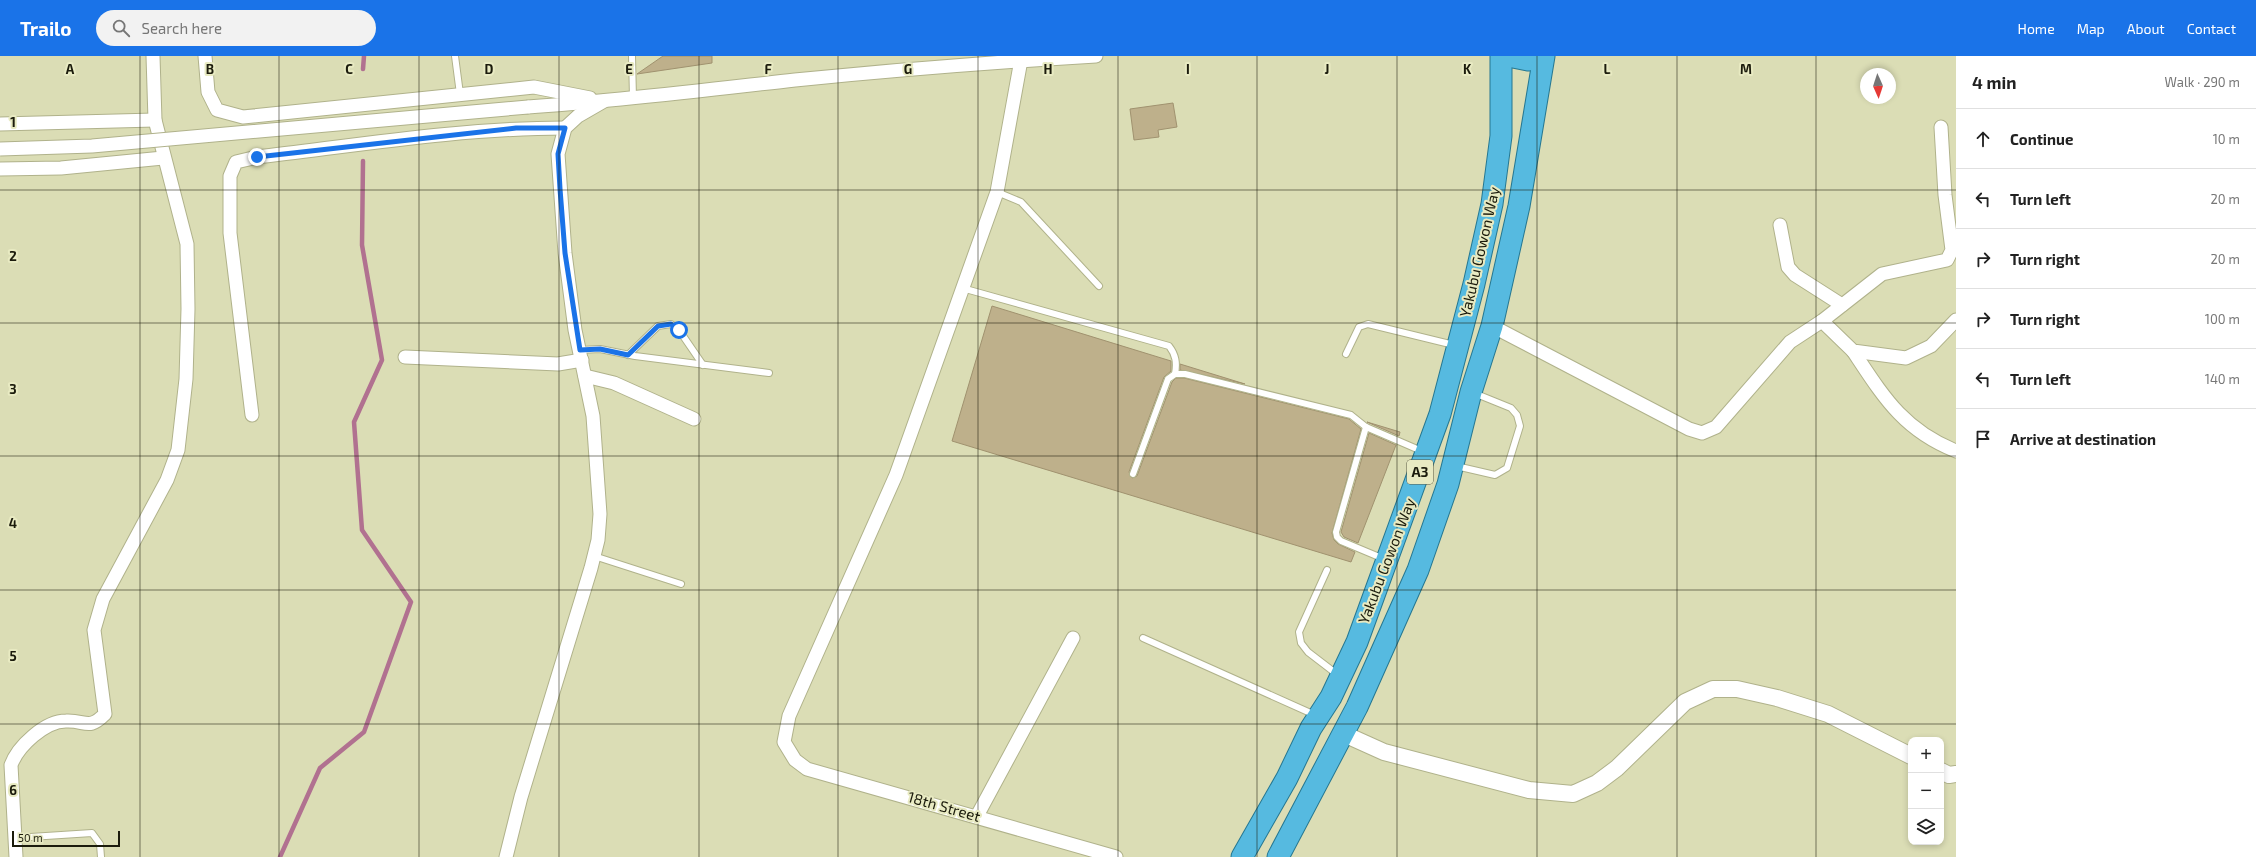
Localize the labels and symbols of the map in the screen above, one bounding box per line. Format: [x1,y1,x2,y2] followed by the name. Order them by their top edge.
[66,61,75,77] text: A
[206,61,214,77] text: B
[345,61,353,77] text: C
[485,61,494,77] text: D
[625,61,633,77] text: E
[764,61,772,77] text: F
[904,61,912,77] text: G
[1044,61,1053,77] text: H
[1186,61,1190,77] text: I
[1325,61,1329,77] text: J
[1463,61,1472,77] text: K
[1604,61,1611,77] text: L
[1740,61,1752,77] text: M
[1860,68,1896,104] north arrow
[10,114,16,130] text: 1
[248,148,266,166] route end
[1455,185,1503,319] street label: Yakubu Gowon Way
[9,248,17,264] text: 2
[670,321,688,339] route start
[9,381,17,397] text: 3
[1407,460,1433,484] road number: A3
[1354,495,1418,626] street label: Yakubu Gowon Way
[9,515,17,531] text: 4
[9,648,17,664] text: 5
[9,782,17,798] text: 6
[906,787,983,825] street label: 18th Street
[12,829,120,848] scale bar

